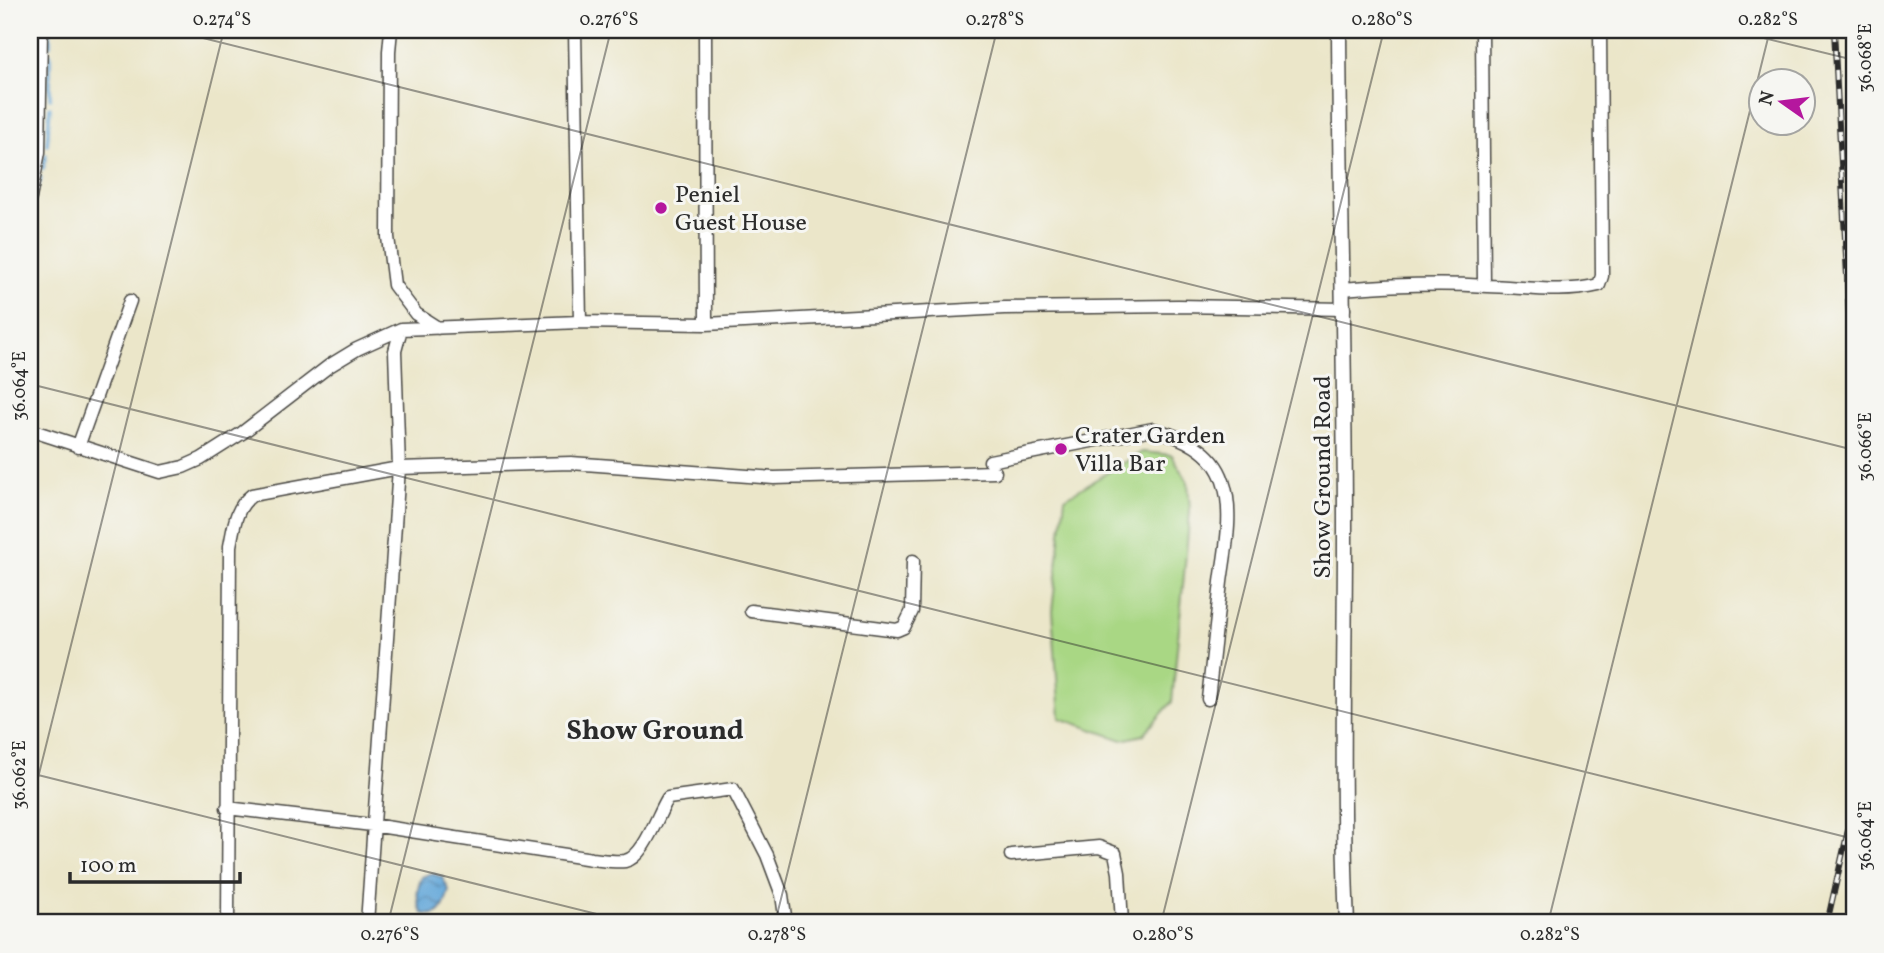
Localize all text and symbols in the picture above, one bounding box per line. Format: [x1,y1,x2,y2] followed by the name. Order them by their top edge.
[193,8,251,33] text: 0.274°S
[580,8,638,33] text: 0.276°S
[966,8,1024,33] text: 0.278°S
[1351,8,1413,33] text: 0.280°S
[1738,8,1798,33] text: 0.282°S
[1854,23,1879,93] text: 36.068°E
[1748,66,1818,136] north arrow
[1753,88,1782,108] text: N
[675,179,807,241] place label: Peniel Guest House
[653,200,669,216] marker: Peniel Guest House
[8,351,33,421] text: 36.064°E
[1307,375,1341,579] street label: Show Ground Road
[1854,412,1879,482] text: 36.066°E
[1075,420,1226,482] place label: Crater Garden Villa Bar
[1053,441,1069,457] marker: Crater Garden Villa Bar
[566,712,744,751] district label: Show Ground
[8,740,33,810] text: 36.062°E
[1854,801,1879,871] text: 36.064°E
[70,841,240,885] scale bar
[80,852,137,881] text: 100 m
[361,923,419,948] text: 0.276°S
[748,923,806,948] text: 0.278°S
[1132,923,1194,948] text: 0.280°S
[1520,923,1580,948] text: 0.282°S

